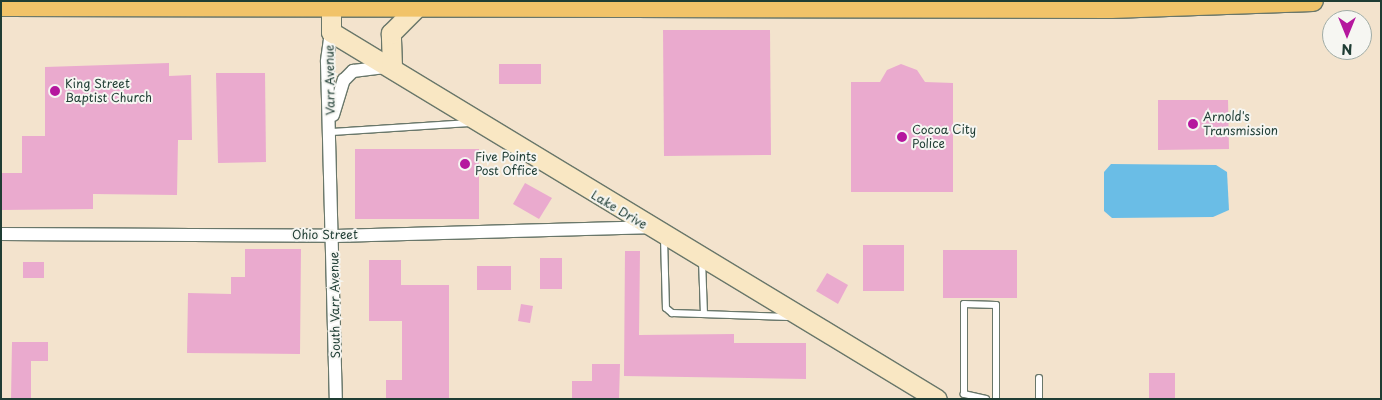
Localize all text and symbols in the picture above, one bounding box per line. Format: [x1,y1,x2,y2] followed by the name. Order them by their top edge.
[1322,10,1372,60] north arrow
[1341,39,1353,60] text: N
[322,45,338,115] street label: Varr Avenue
[65,77,152,105] place label: King Street Baptist Church
[49,85,61,97] marker: King Street Baptist Church
[1203,110,1278,138] place label: Arnold's Transmission
[1187,118,1199,130] marker: Arnold's Transmission
[912,123,976,151] place label: Cocoa City Police
[896,131,908,143] marker: Cocoa City Police
[475,150,538,178] place label: Five Points Post Office
[459,158,471,170] marker: Five Points Post Office
[589,188,649,232] street label: Lake Drive
[292,228,358,242] street label: Ohio Street
[327,251,343,359] street label: South Varr Avenue

